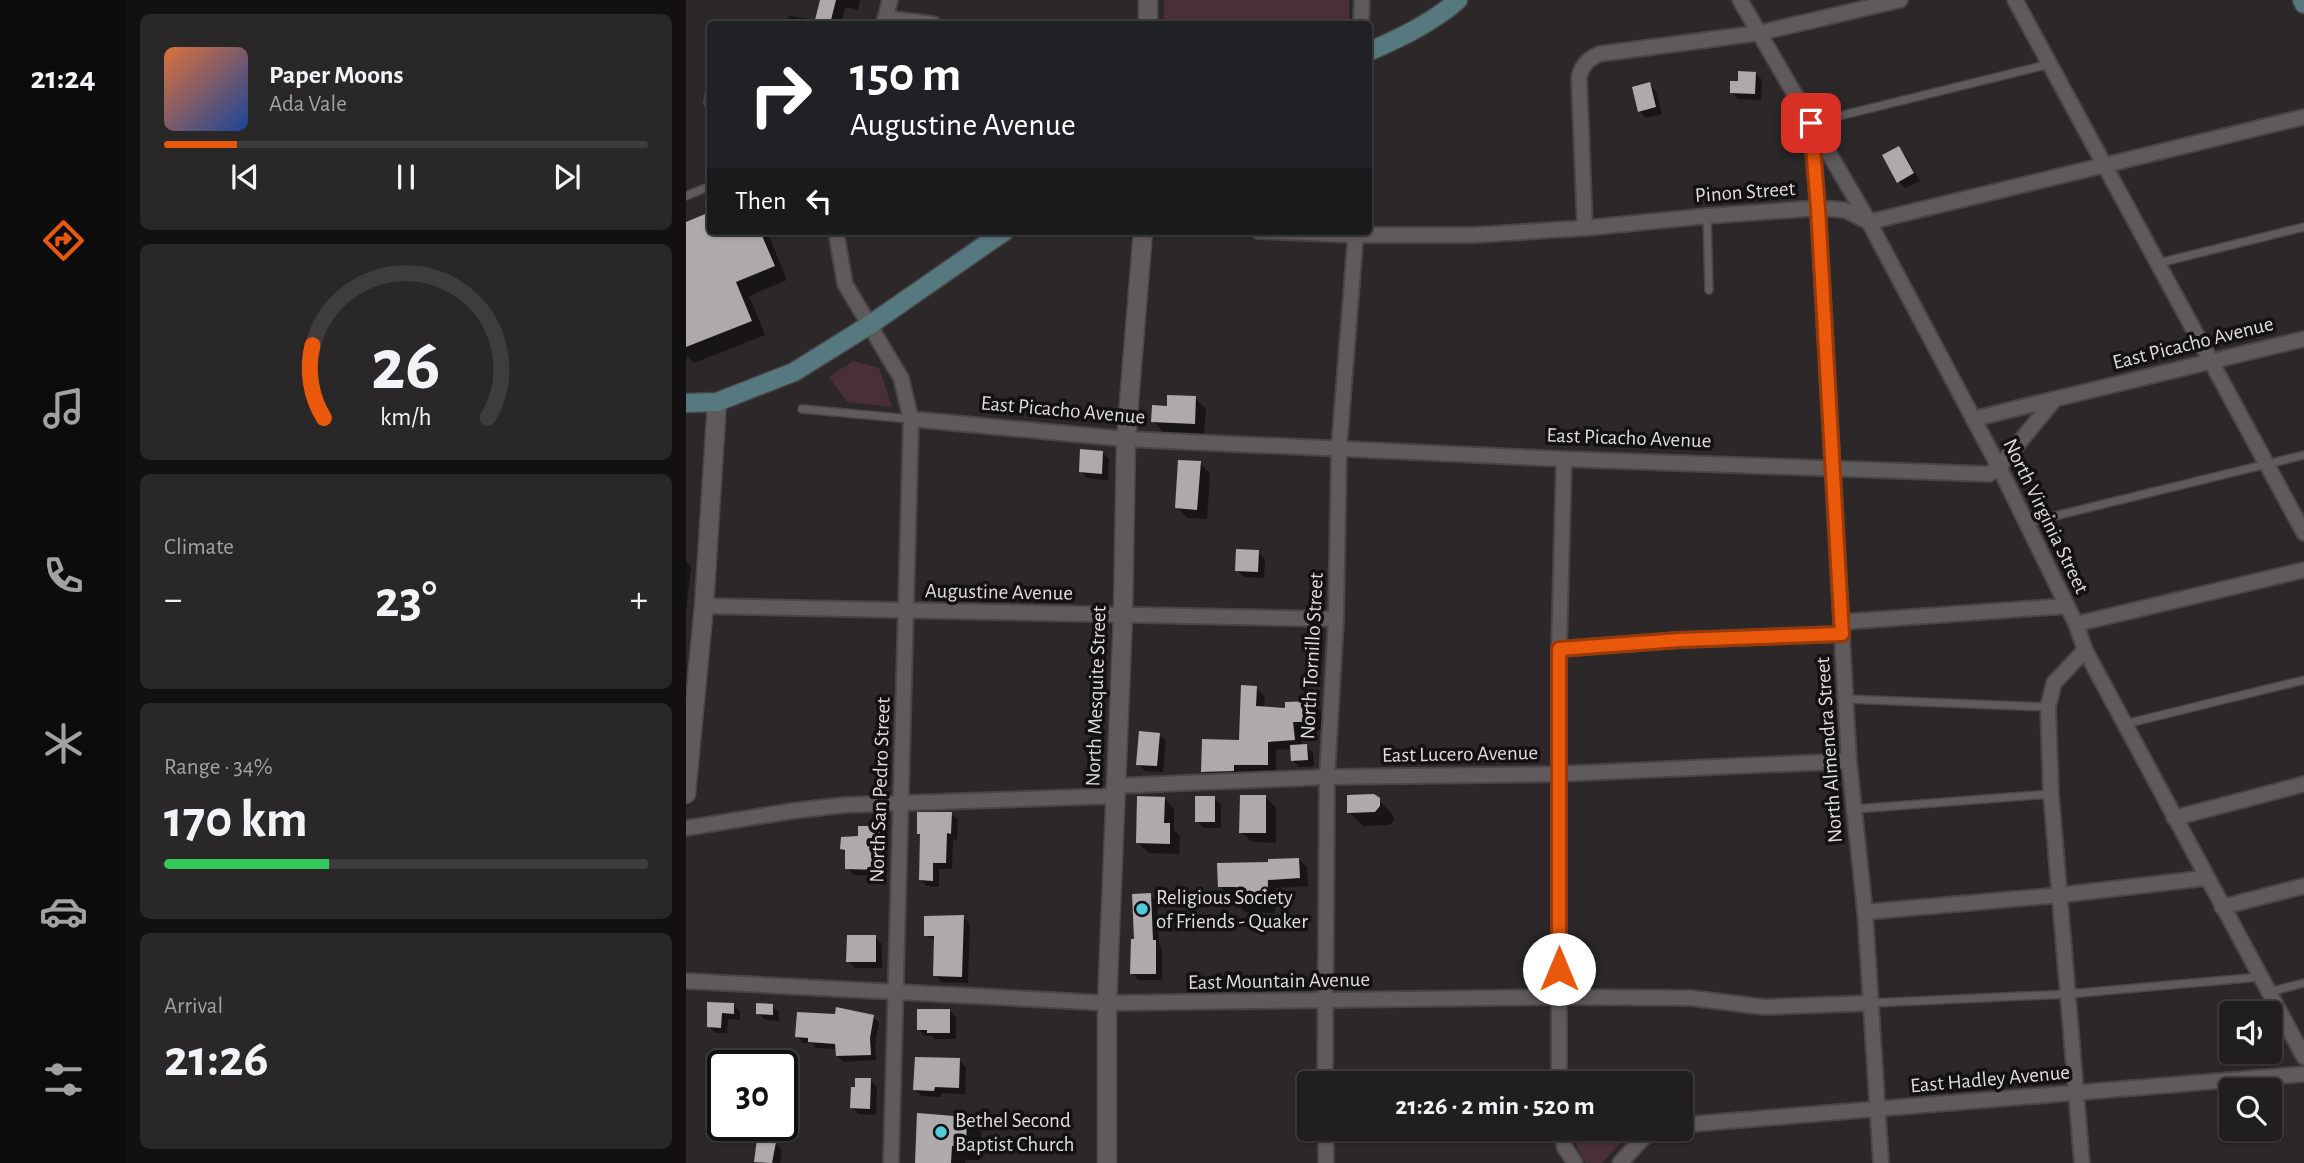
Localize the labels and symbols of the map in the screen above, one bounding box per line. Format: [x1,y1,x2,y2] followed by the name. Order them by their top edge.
[1781,93,1841,153] pin
[1694,178,1796,206] street label: Pinon Street
[2110,313,2276,373] street label: East Picacho Avenue
[980,392,1146,428] street label: East Picacho Avenue
[1546,425,1712,451] street label: East Picacho Avenue
[1999,435,2093,597] street label: North Virginia Street
[1297,572,1327,740] street label: North Tornillo Street
[925,580,1073,604] street label: Augustine Avenue
[1082,605,1110,787] street label: North Mesquite Street
[1812,656,1846,844] street label: North Almendra Street
[866,697,894,883] street label: North San Pedro Street
[1382,742,1538,766] street label: East Lucero Avenue
[1156,887,1308,932] place label: Religious Society of Friends - Quaker
[1134,901,1150,917] marker: Religious Society of Friends - Quaker
[1522,932,1596,1006] position arrow
[1188,969,1370,993] street label: East Mountain Avenue
[707,1050,798,1141] speed limit sign: 30
[1909,1062,2071,1096] street label: East Hadley Avenue
[955,1110,1075,1155] place label: Bethel Second Baptist Church
[933,1124,949,1140] marker: Bethel Second Baptist Church

